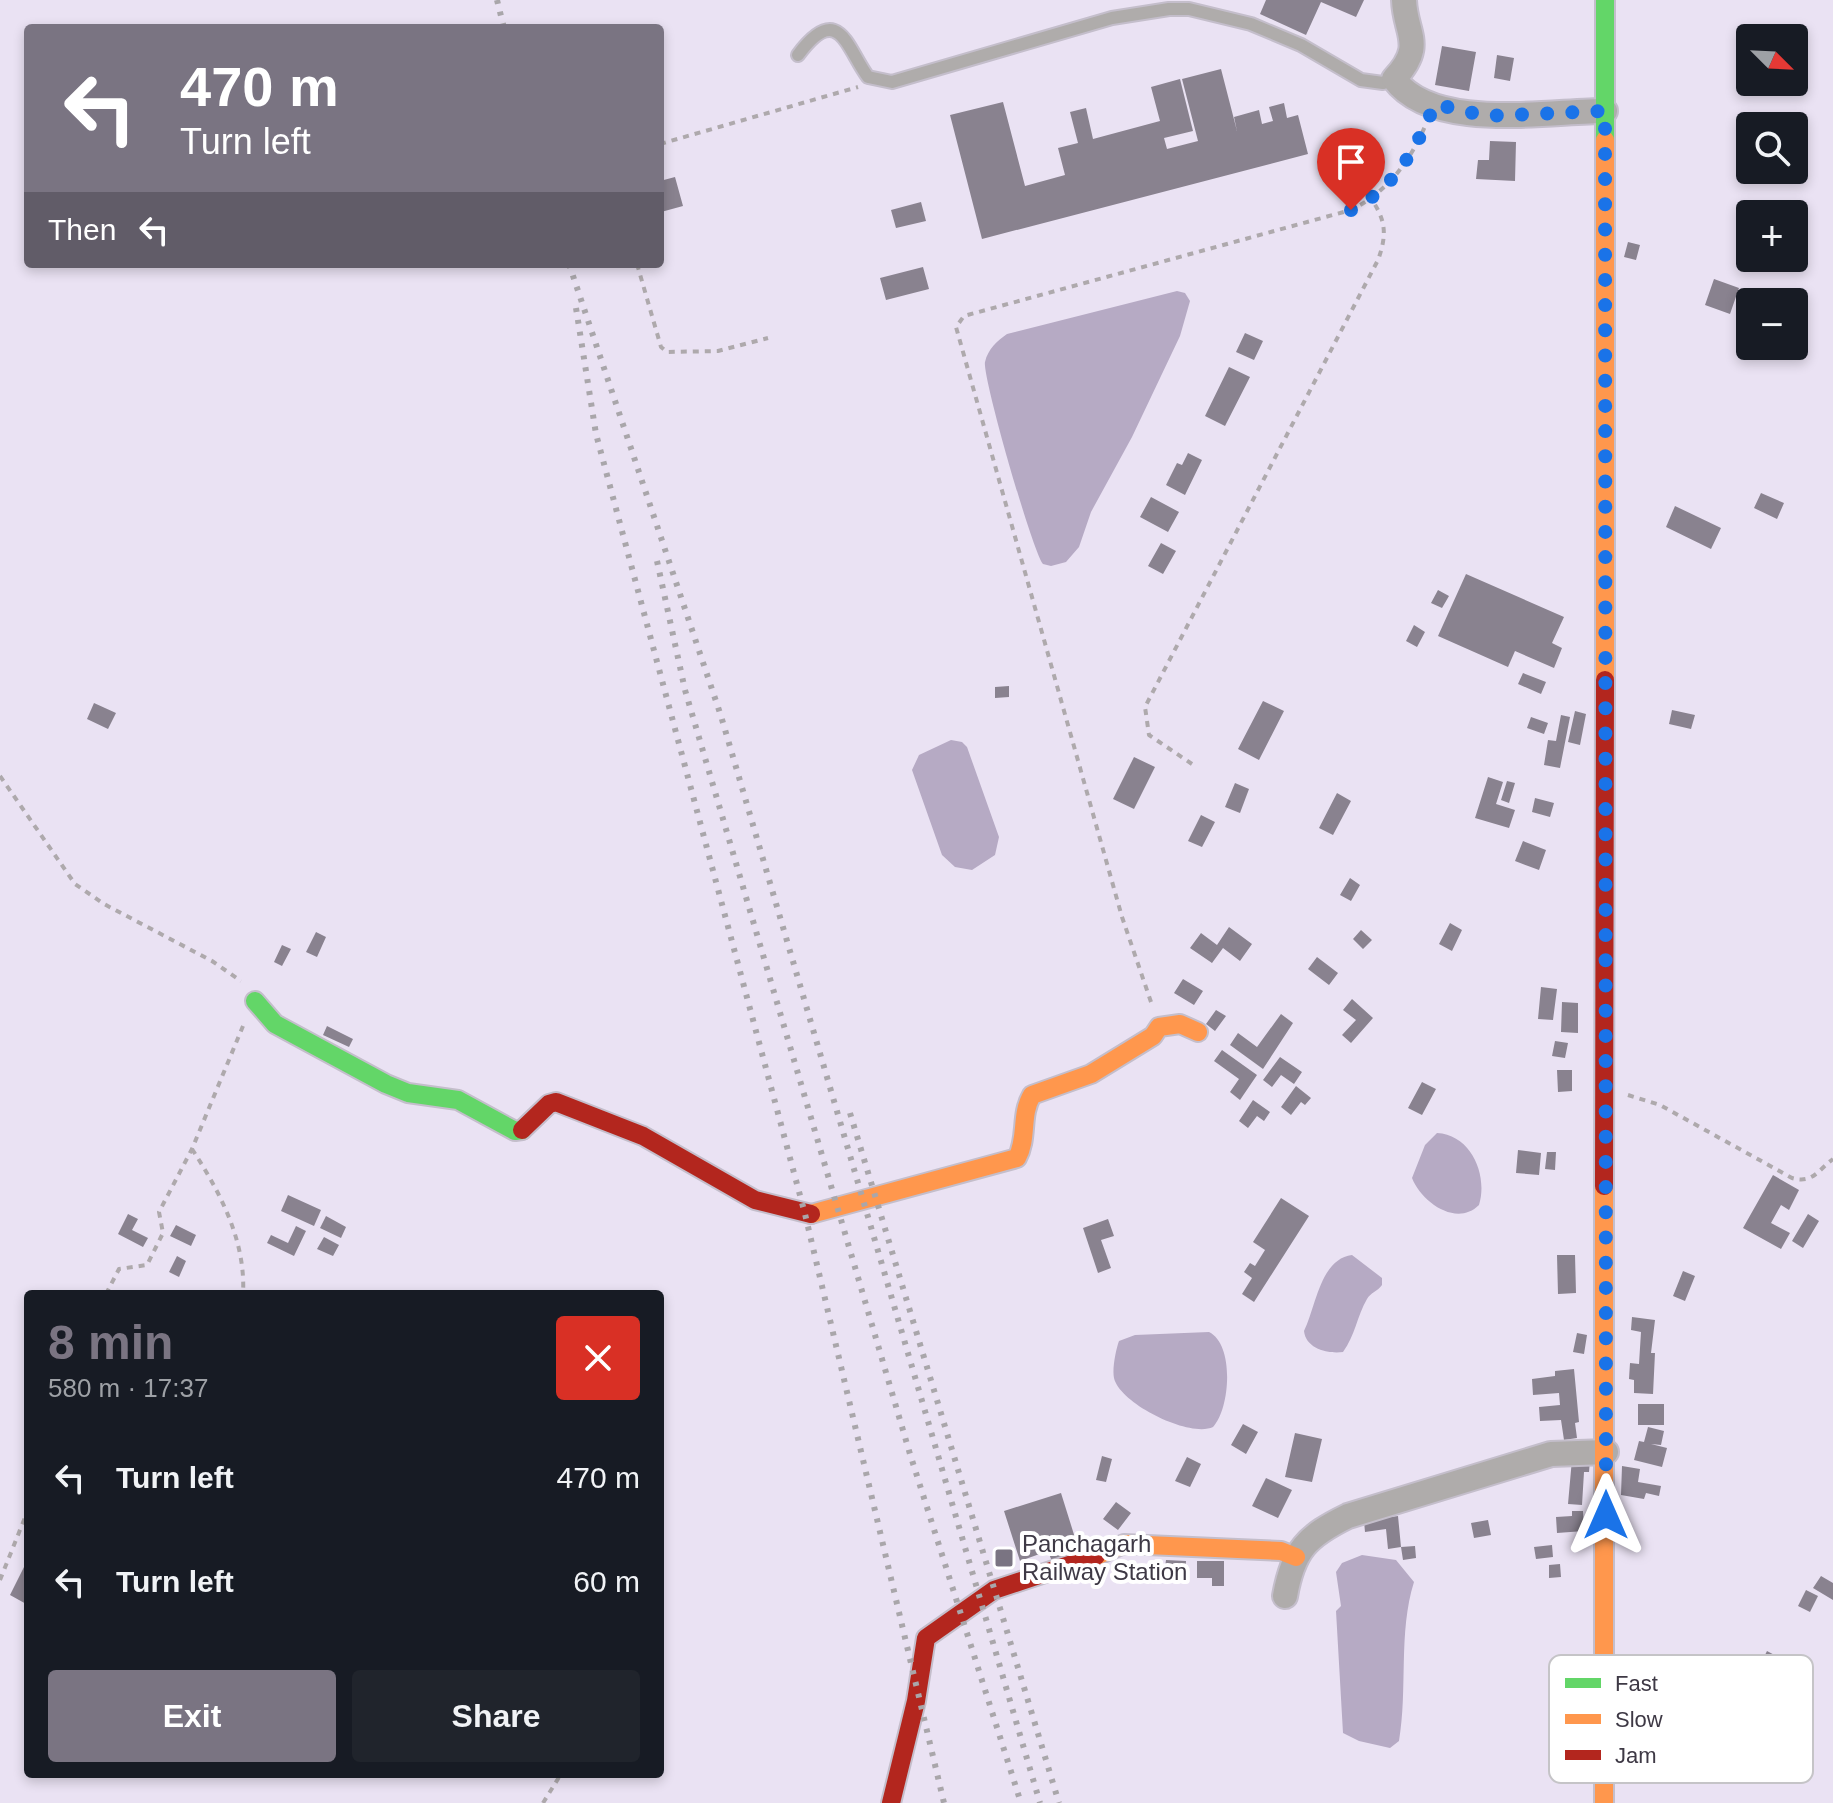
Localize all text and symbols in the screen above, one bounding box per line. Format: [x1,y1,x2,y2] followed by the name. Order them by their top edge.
[1736,24,1808,96] north arrow
[1736,24,1808,360] map controls
[180,55,339,118] text: 470 m
[48,56,152,160] icon: left
[1736,112,1808,184] button: search
[180,121,311,162] text: Turn left
[1317,128,1385,210] pin
[1329,140,1373,184] icon: arrive
[1736,200,1808,272] button: +
[132,208,176,252] icon: left
[48,213,116,246] text: Then
[1736,288,1808,360] button: −
[48,1316,173,1369] text: 8 min
[556,1316,640,1400] button: close
[48,1373,208,1403] text: 580 m · 17:37
[48,1456,92,1500] icon: left
[116,1461,234,1494] text: Turn left
[557,1461,640,1494] text: 470 m
[1564,1473,1648,1557] position arrow
[1022,1530,1187,1585] place label: Panchagarh Railway Station
[993,1547,1015,1569] marker: Panchagarh Railway Station
[48,1560,92,1604] icon: left
[116,1565,234,1598] text: Turn left
[573,1565,640,1598] text: 60 m
[1549,1655,1813,1783] legend
[48,1670,336,1762] button: Exit
[352,1670,640,1762] button: Share
[1615,1671,1658,1696] text: Fast
[1615,1707,1663,1732] text: Slow
[1615,1743,1657,1768] text: Jam

